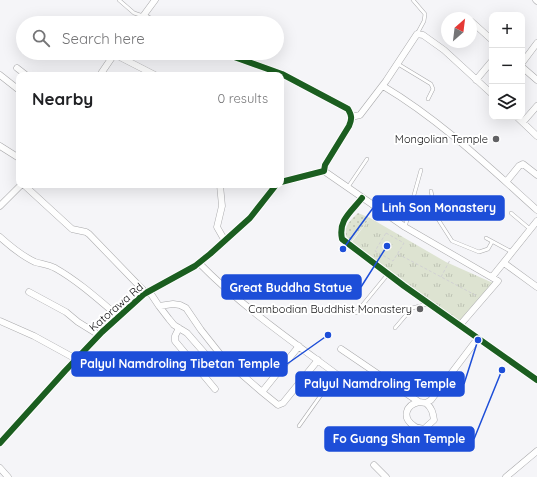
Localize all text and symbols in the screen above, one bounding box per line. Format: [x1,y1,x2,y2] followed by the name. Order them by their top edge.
[441,12,477,48] north arrow
[489,12,525,120] map controls
[489,12,525,48] button: +
[16,16,284,60] search box
[30,27,52,49] icon: search
[62,29,145,48] text: Search here
[489,48,525,84] button: −
[489,84,525,120] button: layers
[32,88,93,109] text: Nearby
[217,90,268,106] text: 0 results
[395,132,488,146] place label: Mongolian Temple
[491,134,501,144] marker: Mongolian Temple
[373,196,504,220] callout: Linh Son Monastery
[382,200,496,215] text: Linh Son Monastery
[222,275,361,299] callout: Great Buddha Statue
[86,280,146,334] street label: Katorawa Rd
[230,280,352,295] text: Great Buddha Statue
[248,302,412,316] place label: Cambodian Buddhist Monastery
[415,304,425,314] marker: Cambodian Buddhist Monastery
[72,352,287,376] callout: Palyul Namdroling Tibetan Temple
[80,356,280,371] text: Palyul Namdroling Tibetan Temple
[296,372,464,396] callout: Palyul Namdroling Temple
[304,376,456,391] text: Palyul Namdroling Temple
[325,427,474,451] callout: Fo Guang Shan Temple
[333,431,465,446] text: Fo Guang Shan Temple

